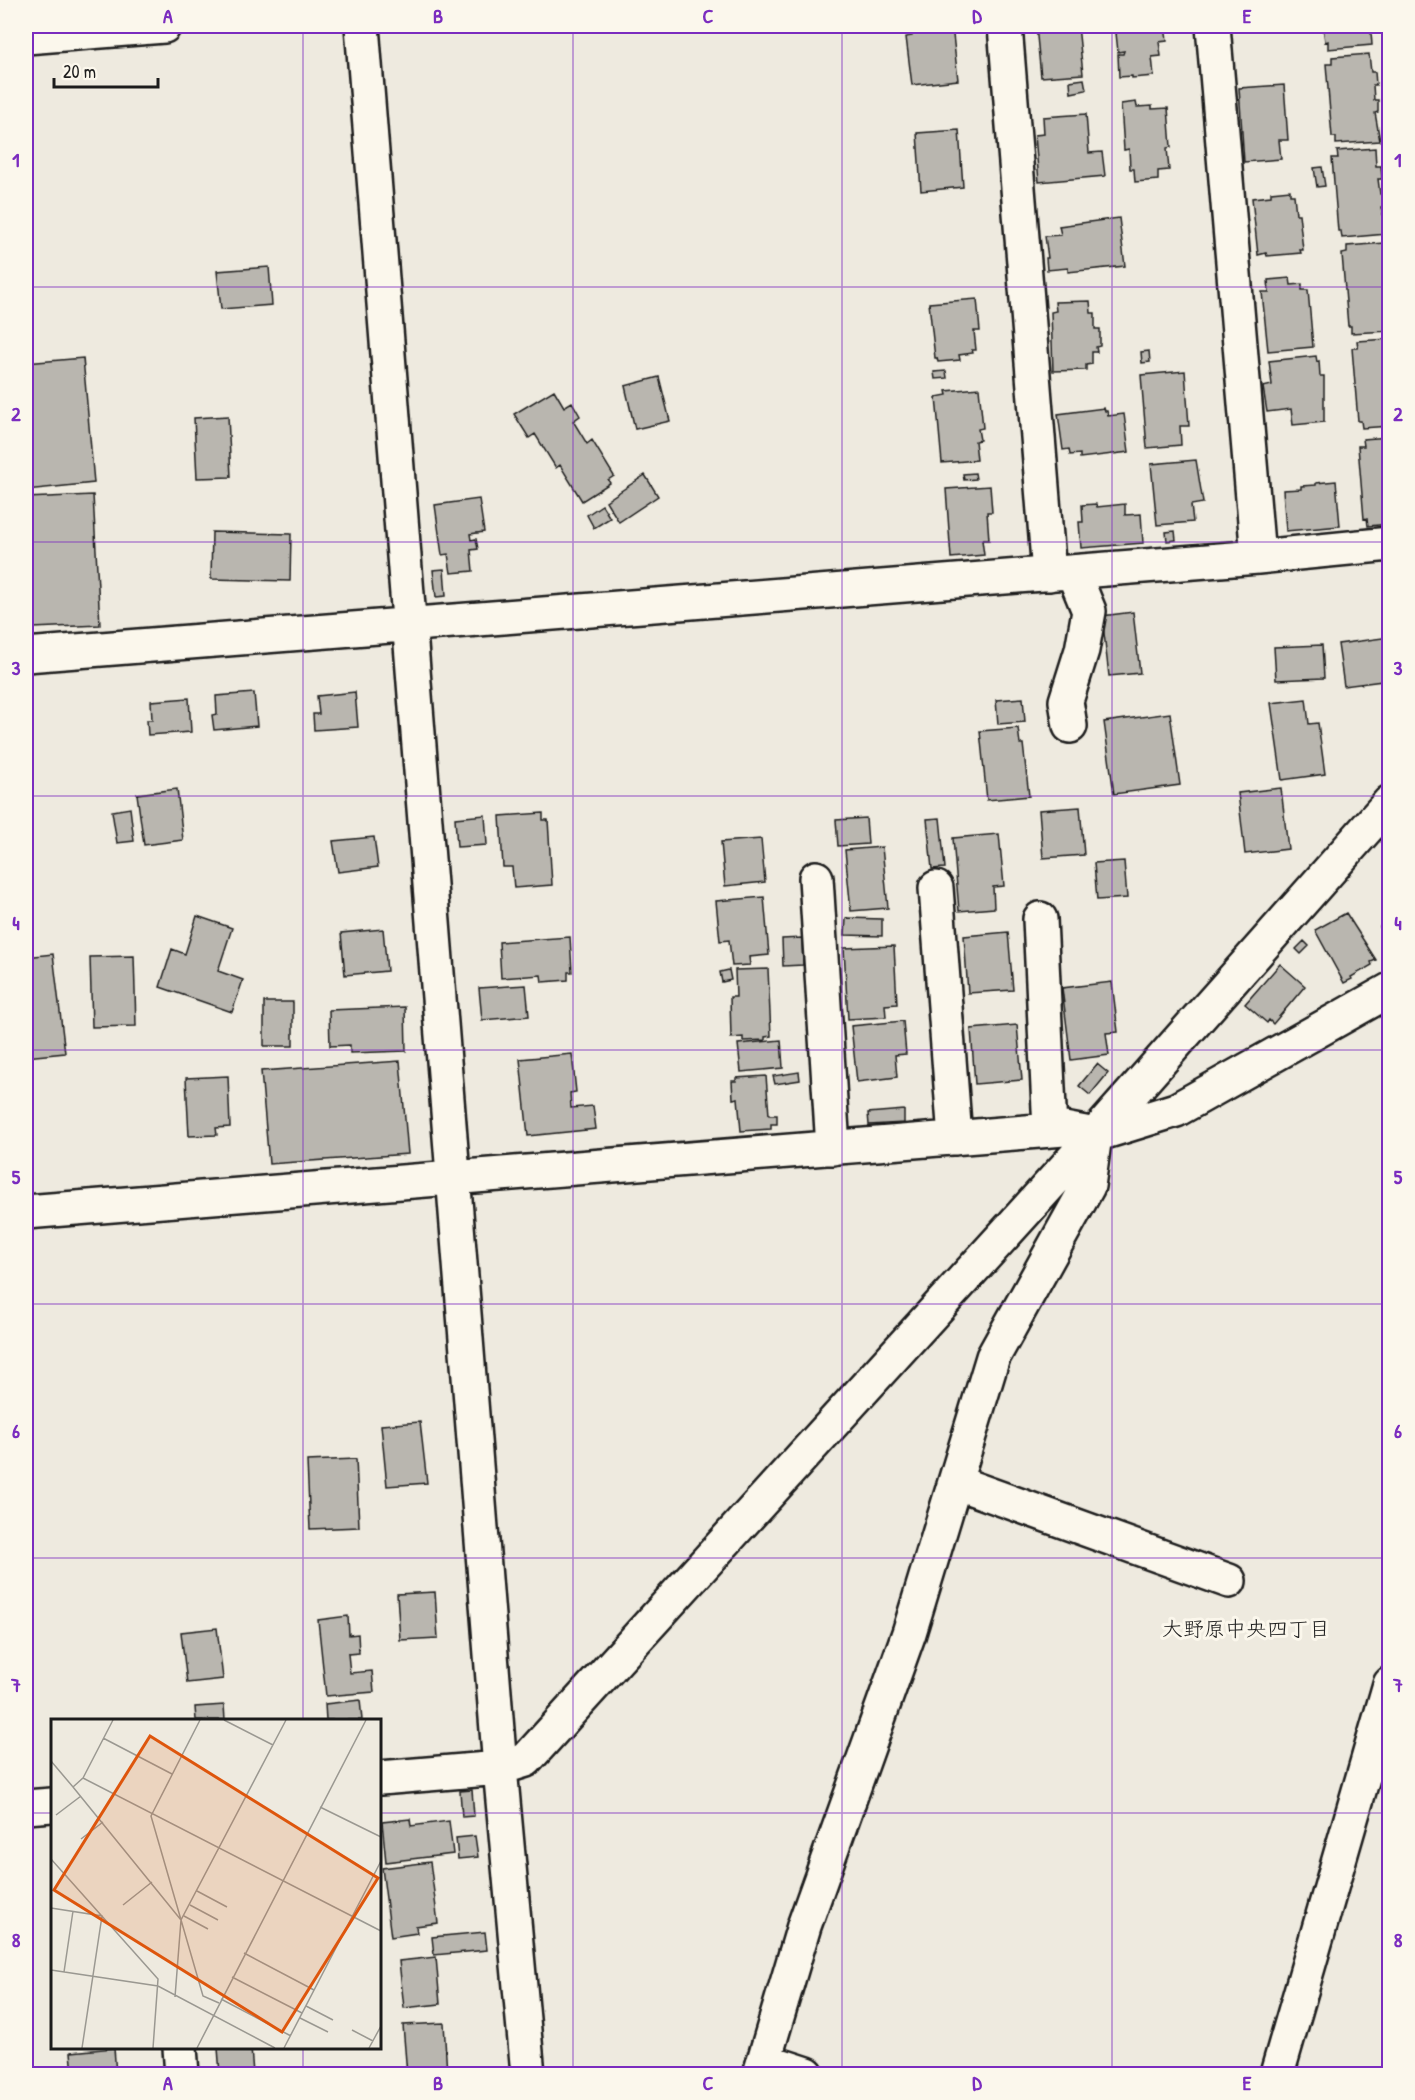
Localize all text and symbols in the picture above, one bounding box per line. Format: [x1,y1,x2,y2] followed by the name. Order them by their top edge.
[163,2,173,29] text: A
[433,2,443,29] text: B
[703,2,714,29] text: C
[972,2,982,29] text: D
[1243,2,1252,29] text: E
[54,51,158,89] scale bar
[63,59,96,84] text: 20 m
[12,146,20,173] text: 1
[1394,146,1402,173] text: 1
[11,400,21,427] text: 2
[1393,400,1403,427] text: 2
[12,654,21,681] text: 3
[1394,654,1403,681] text: 3
[12,909,20,936] text: 4
[1394,909,1402,936] text: 4
[12,1163,21,1190] text: 5
[1394,1163,1403,1190] text: 5
[12,1417,20,1444] text: 6
[1394,1417,1402,1444] text: 6
[1162,1614,1330,1643] district label: 大野原中央四丁目
[10,1671,21,1698] text: 7
[1392,1671,1403,1698] text: 7
[51,1719,381,2049] inset map
[12,1926,21,1953] text: 8
[1394,1926,1403,1953] text: 8
[163,2069,173,2096] text: A
[433,2069,443,2096] text: B
[703,2069,714,2096] text: C
[972,2069,982,2096] text: D
[1243,2069,1252,2096] text: E

